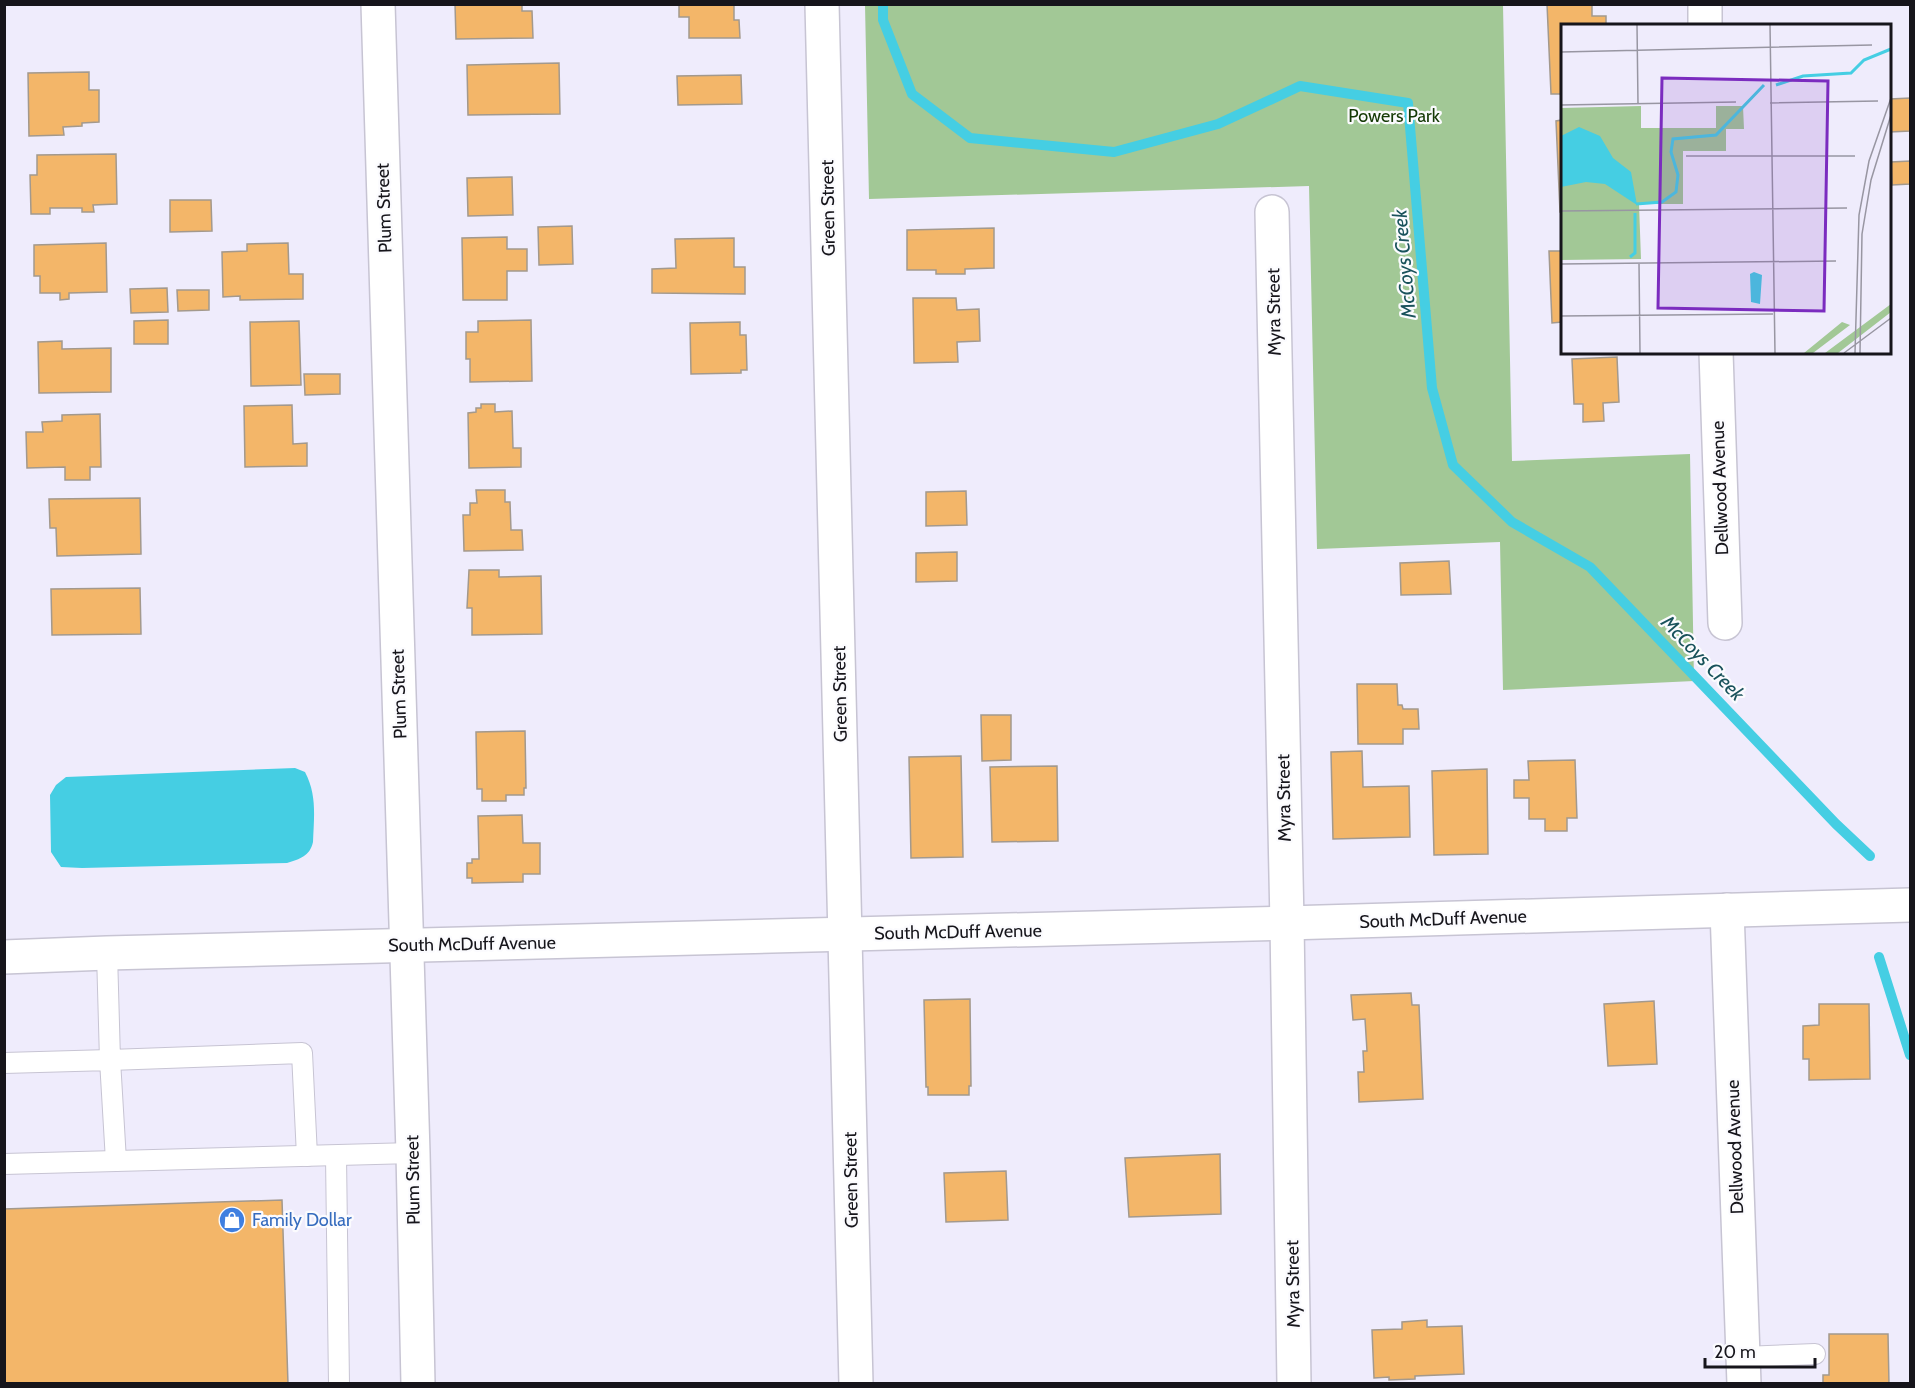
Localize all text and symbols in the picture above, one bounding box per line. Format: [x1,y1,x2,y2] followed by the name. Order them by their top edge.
[1561,24,1891,354] inset map
[1348,105,1441,127] park label: Powers Park
[816,160,840,256] street label: Green Street
[371,163,397,253] street label: Plum Street
[1387,207,1421,320] water label: McCoys Creek
[1262,268,1286,356] street label: Myra Street
[1707,420,1733,556] street label: Dellwood Avenue
[1656,610,1751,707] water label: McCoys Creek
[828,646,852,742] street label: Green Street
[386,649,412,739] street label: Plum Street
[1272,754,1296,842] street label: Myra Street
[1359,905,1527,933] street label: South McDuff Avenue
[874,920,1042,944] street label: South McDuff Avenue
[388,932,556,956] street label: South McDuff Avenue
[1722,1079,1748,1215] street label: Dellwood Avenue
[839,1132,863,1228] street label: Green Street
[401,1135,425,1225] street label: Plum Street
[217,1205,247,1235] shop icon: Family Dollar
[252,1209,352,1231] place label: Family Dollar
[1281,1240,1305,1328] street label: Myra Street
[1705,1331,1814,1369] scale bar
[1714,1341,1756,1363] text: 20 m

